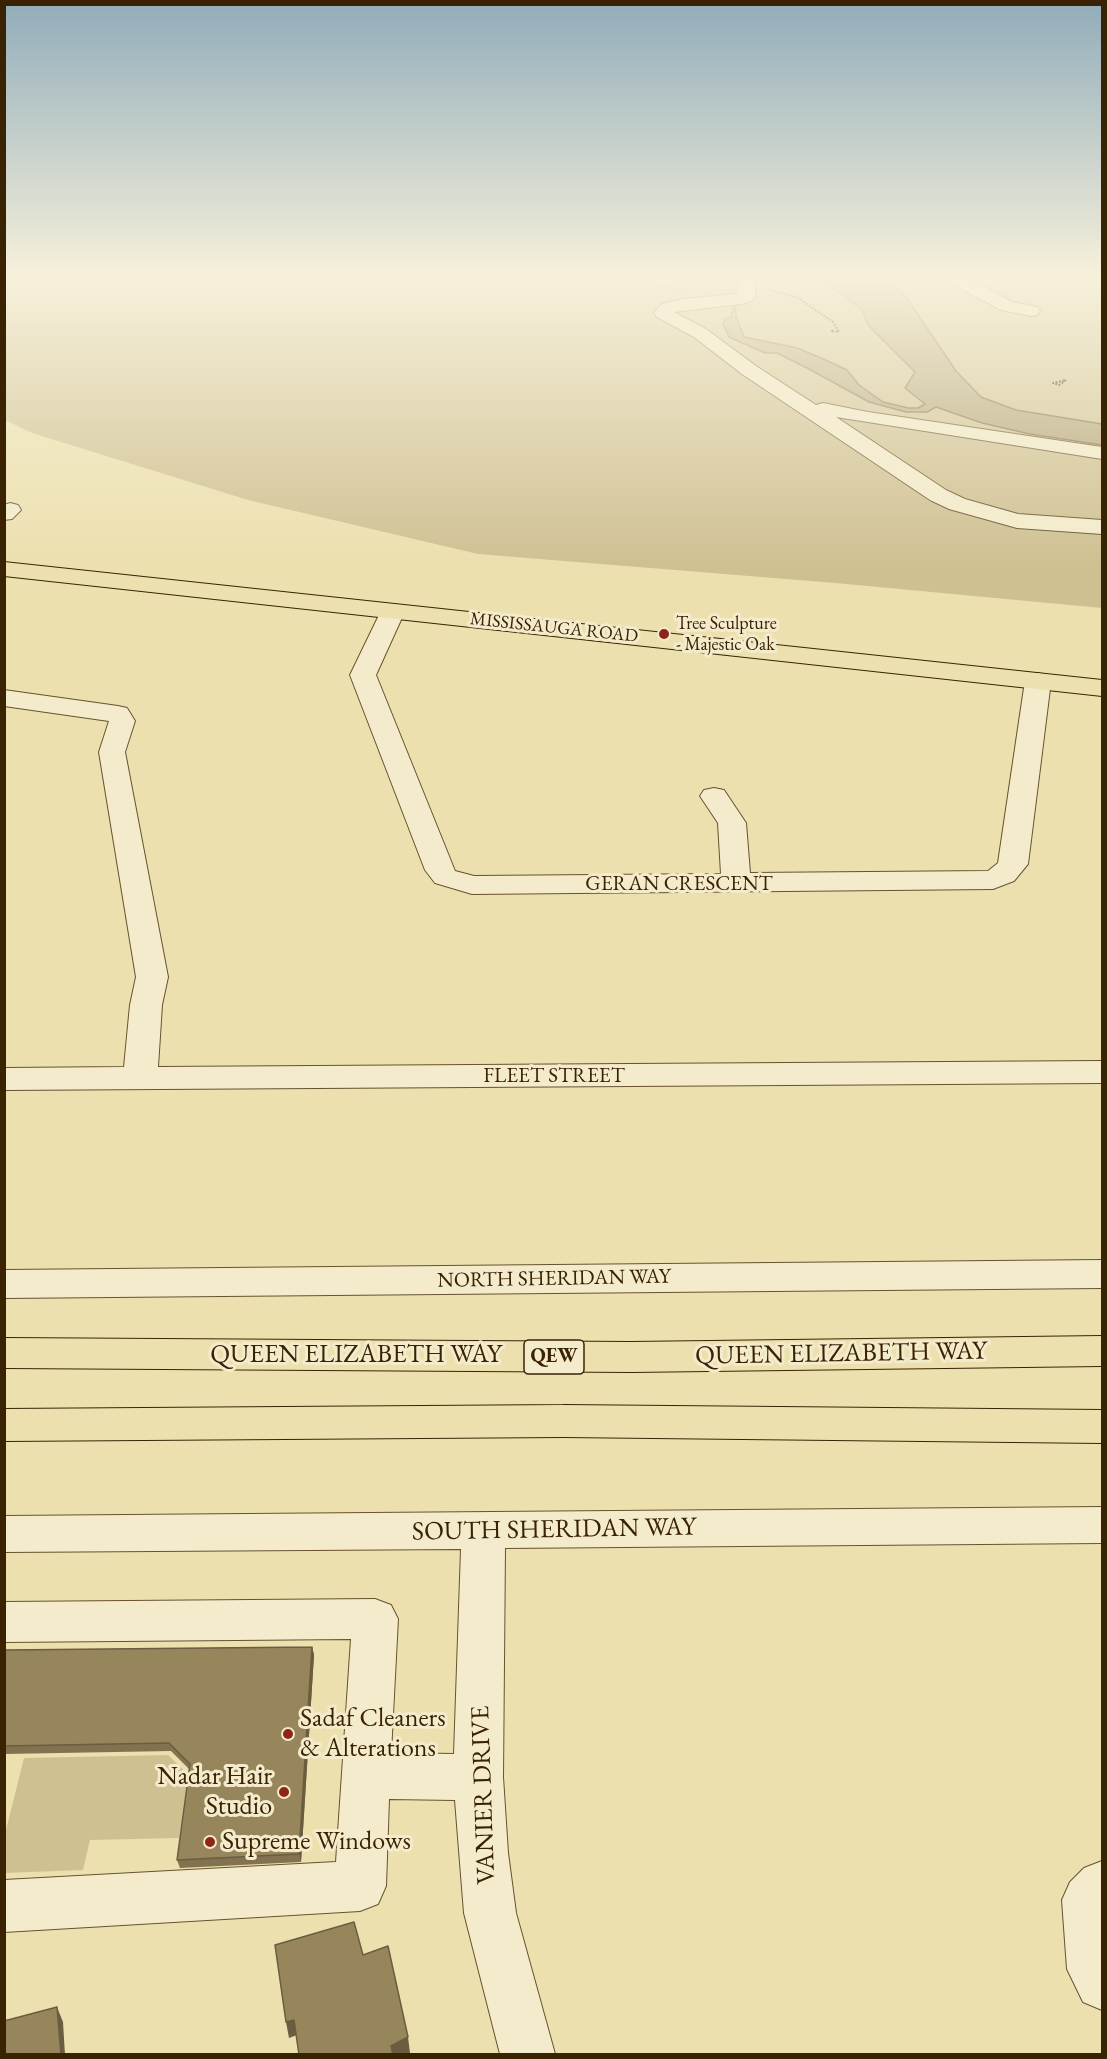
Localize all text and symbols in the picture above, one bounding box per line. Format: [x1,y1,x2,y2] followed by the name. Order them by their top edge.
[469,608,639,648] street label: MISSISSAUGA ROAD
[676,613,777,656] place label: Tree Sculpture - Majestic Oak
[657,627,671,641] marker: Tree Sculpture - Majestic Oak
[585,871,773,897] street label: GERAN CRESCENT
[483,1063,625,1089] street label: FLEET STREET
[437,1264,671,1294] street label: NORTH SHERIDAN WAY
[695,1336,987,1372] street label: QUEEN ELIZABETH WAY
[210,1339,502,1371] street label: QUEEN ELIZABETH WAY
[524,1340,584,1374] road number: QEW
[412,1512,696,1548] street label: SOUTH SHERIDAN WAY
[300,1703,446,1764] place label: Sadaf Cleaners & Alterations
[465,1705,503,1885] street label: VANIER DRIVE
[281,1727,295,1741] marker: Sadaf Cleaners & Alterations
[157,1761,272,1822] place label: Nadar Hair Studio
[277,1785,291,1799] marker: Nadar Hair Studio
[222,1826,411,1858] place label: Supreme Windows
[203,1835,217,1849] marker: Supreme Windows

